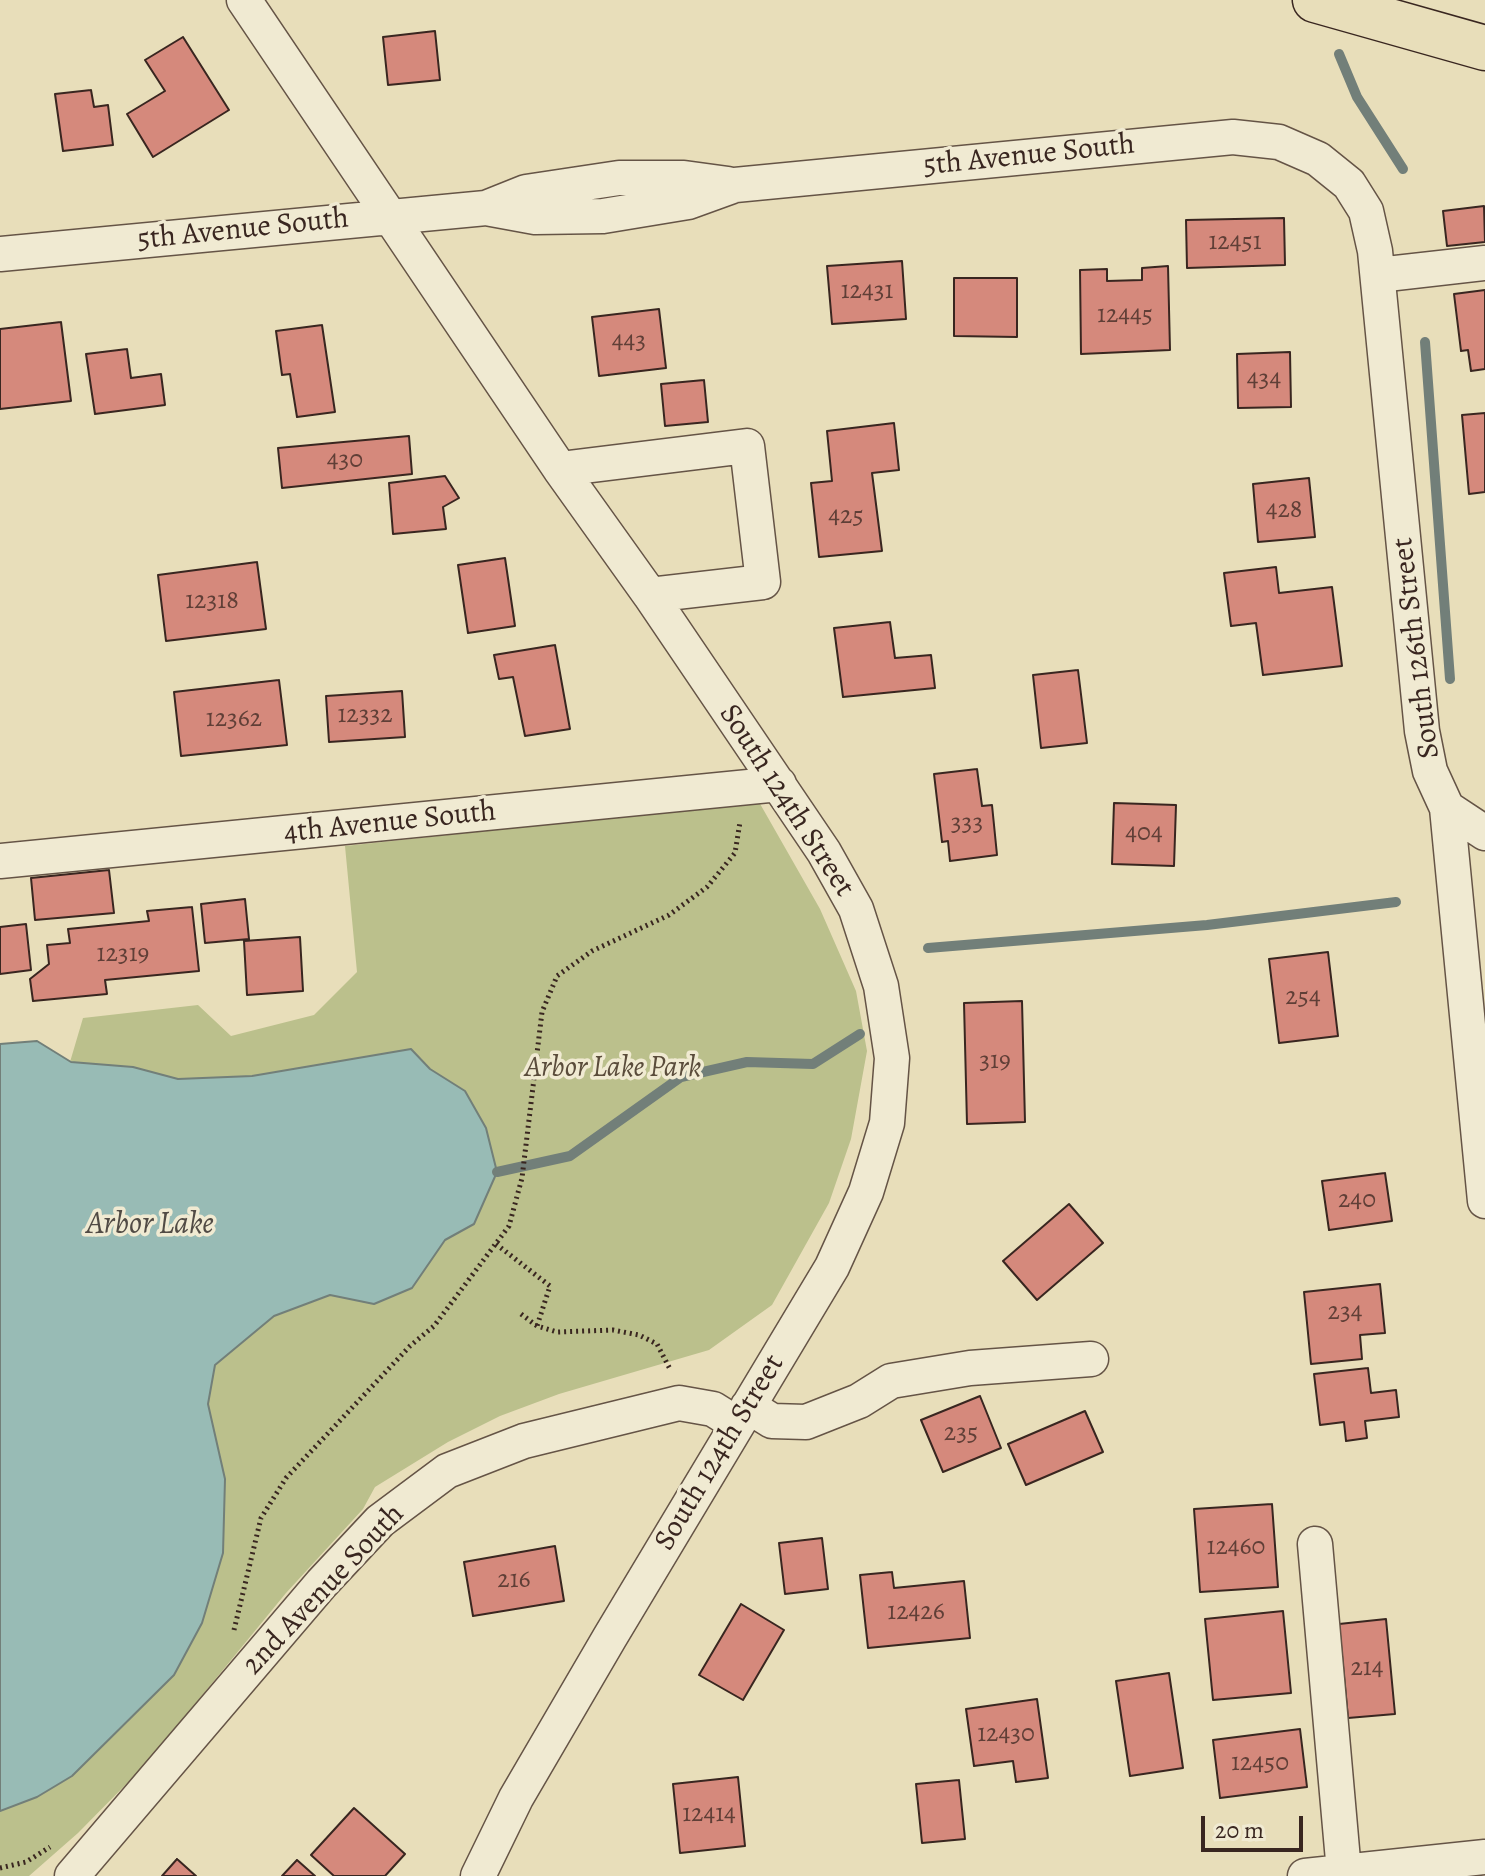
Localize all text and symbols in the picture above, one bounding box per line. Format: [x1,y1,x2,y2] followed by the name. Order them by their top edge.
[921,127,1137,185] street label: 5th Avenue South
[135,201,351,259] street label: 5th Avenue South
[1208,227,1262,259] house number: 12451
[841,276,893,308] house number: 12431
[1097,300,1153,332] house number: 12445
[612,326,646,358] house number: 443
[1247,364,1281,396] house number: 434
[327,445,363,477] house number: 430
[1266,495,1302,527] house number: 428
[828,501,864,533] house number: 425
[1386,535,1448,761] street label: South 126th Street
[185,586,239,618] house number: 12318
[710,698,862,904] street label: South 124th Street
[337,700,393,732] house number: 12332
[206,704,262,736] house number: 12362
[282,794,498,852] street label: 4th Avenue South
[951,808,983,840] house number: 333
[1125,818,1163,850] house number: 404
[97,939,149,971] house number: 12319
[1285,982,1321,1014] house number: 254
[979,1046,1011,1078] house number: 319
[525,1051,701,1087] park label: Arbor Lake Park
[1338,1185,1376,1217] house number: 240
[86,1206,214,1244] water label: Arbor Lake
[1328,1297,1362,1329] house number: 234
[647,1349,793,1557] street label: South 124th Street
[944,1418,978,1450] house number: 235
[236,1497,412,1683] street label: 2nd Avenue South
[1207,1532,1265,1564] house number: 12460
[497,1565,531,1597] house number: 216
[887,1597,945,1629] house number: 12426
[1350,1653,1384,1685] house number: 214
[977,1719,1035,1751] house number: 12430
[1231,1748,1289,1780] house number: 12450
[682,1799,736,1831] house number: 12414
[1205,1800,1307,1850] scale bar
[1215,1814,1264,1846] text: 20 m

